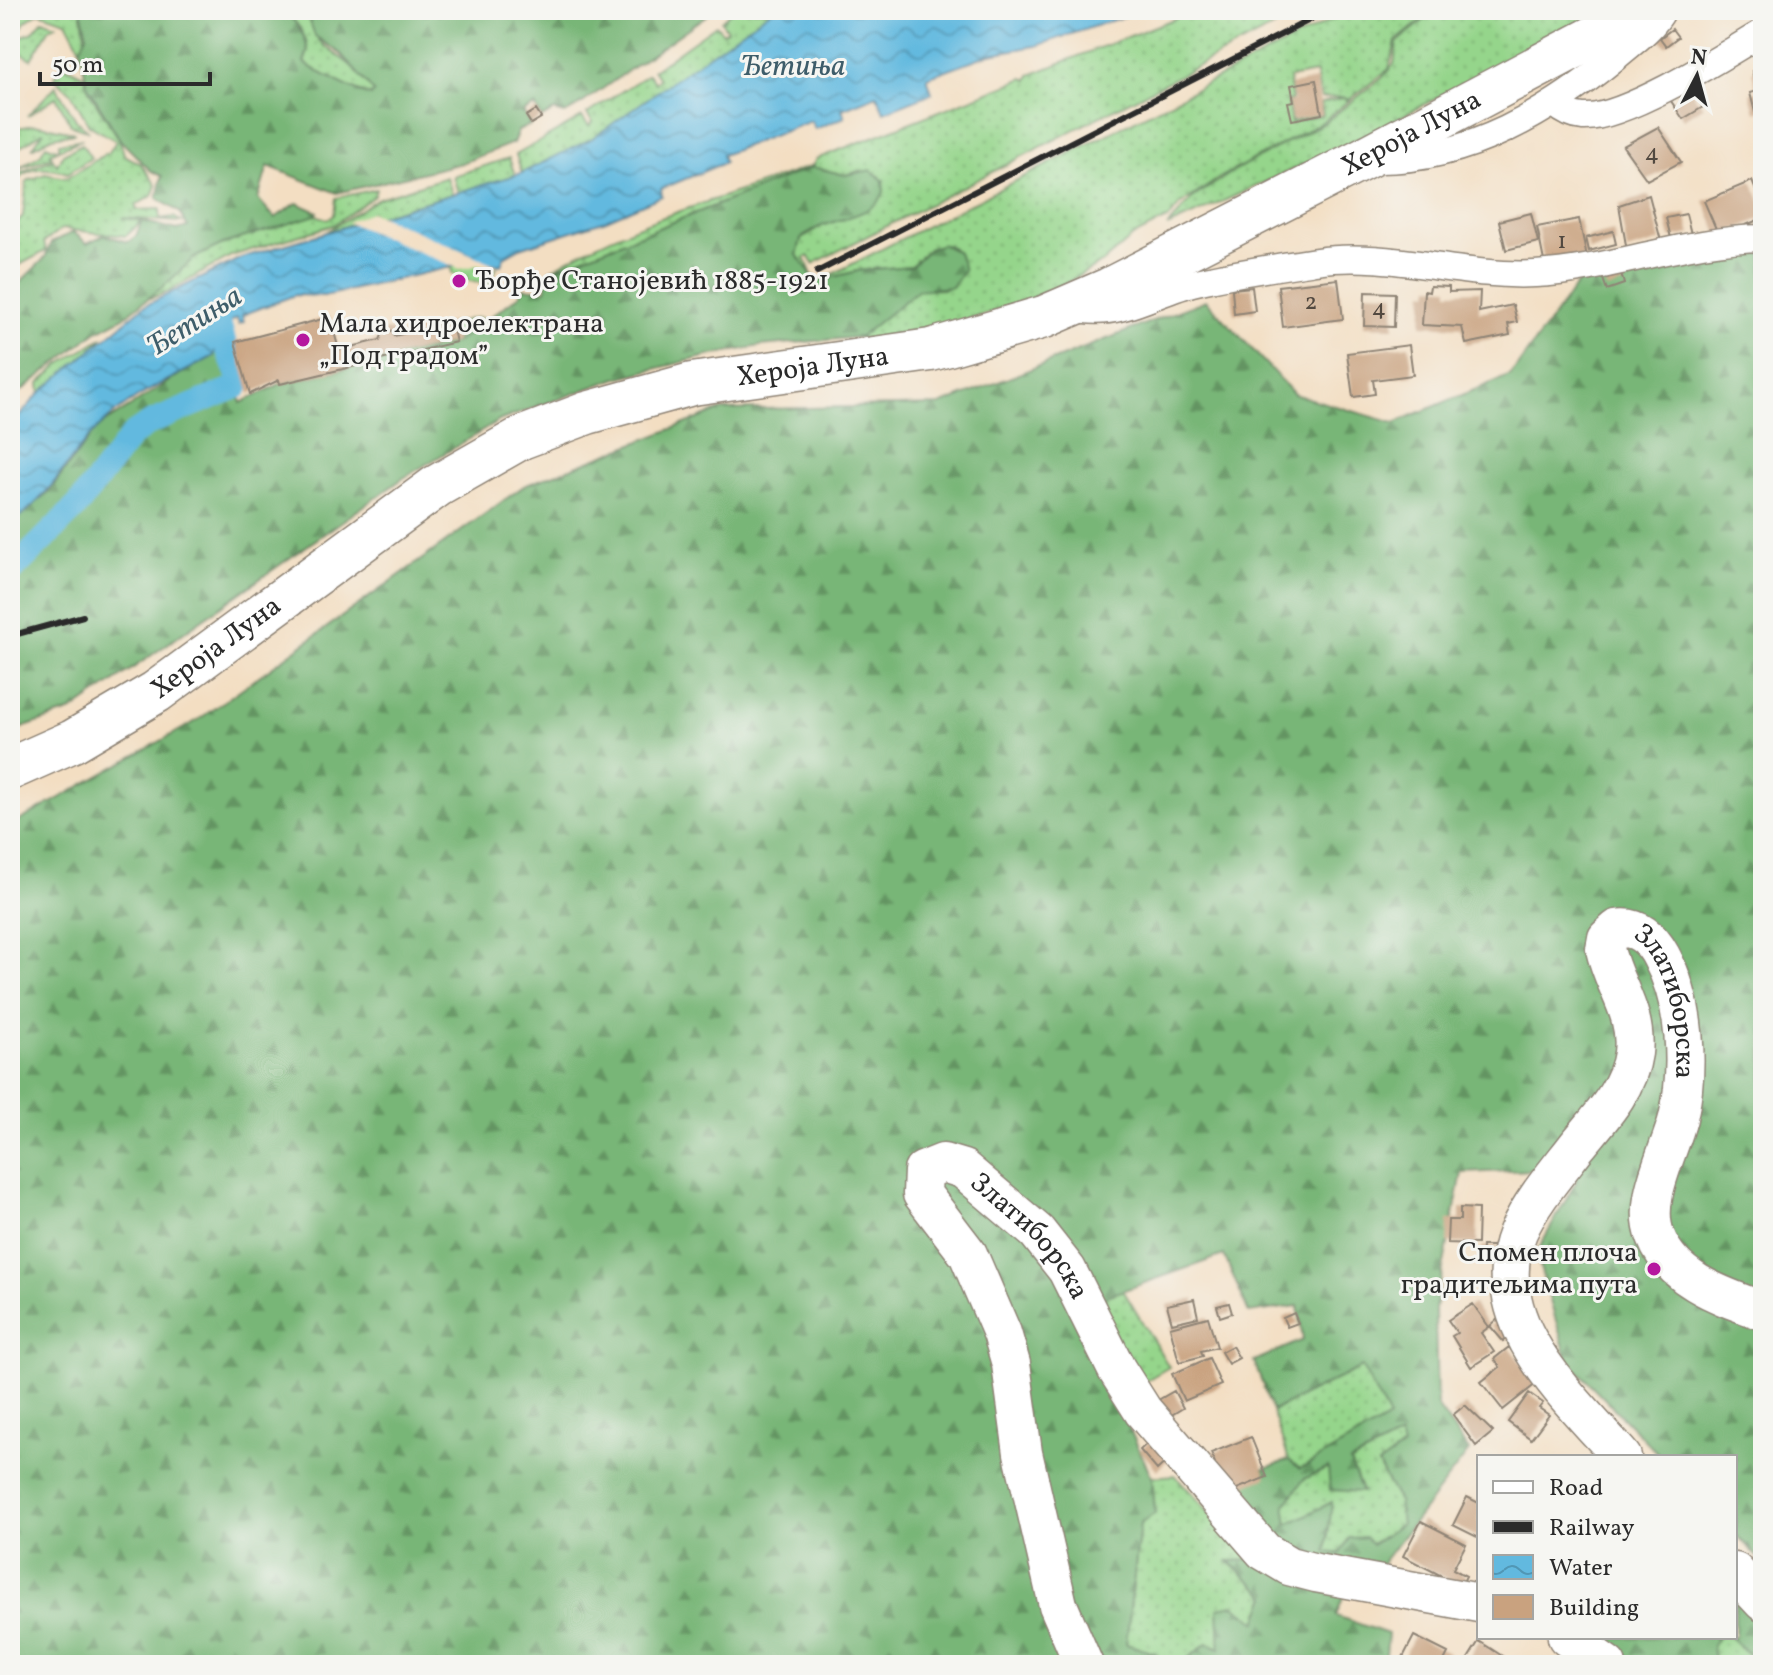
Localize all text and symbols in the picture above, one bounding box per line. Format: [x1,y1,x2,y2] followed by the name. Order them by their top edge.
[40,36,210,86] scale bar
[1657,36,1737,116] north arrow
[1689,42,1708,75] text: N
[740,46,846,88] water label: Ђетиња
[52,49,104,83] text: 50 m
[1335,80,1488,186] street label: Хероја Луна
[1645,137,1659,171] house number: 4
[1557,225,1567,259] house number: 1
[475,262,829,301] place label: Ђорђе Станојевић 1885-1921
[450,272,468,290] marker: Ђорђе Станојевић 1885-1921
[139,276,251,368] water label: Ђетиња
[1305,286,1317,320] house number: 2
[1372,292,1386,326] house number: 4
[319,305,604,376] place label: Мала хидроелектрана „Под градом”
[294,331,312,349] marker: Мала хидроелектрана „Под градом”
[734,337,891,397] street label: Хероја Луна
[143,587,290,709] street label: Хероја Луна
[1626,914,1704,1080] street label: Златиборска
[961,1163,1098,1306] street label: Златиборска
[1401,1234,1638,1305] place label: Спомен плоча градитељима пута
[1645,1260,1663,1278] marker: Спомен плоча градитељима пута
[1477,1455,1737,1639] legend
[1549,1472,1603,1506] text: Road
[1549,1512,1635,1546] text: Railway
[1549,1552,1613,1586] text: Water
[1549,1592,1639,1626] text: Building

